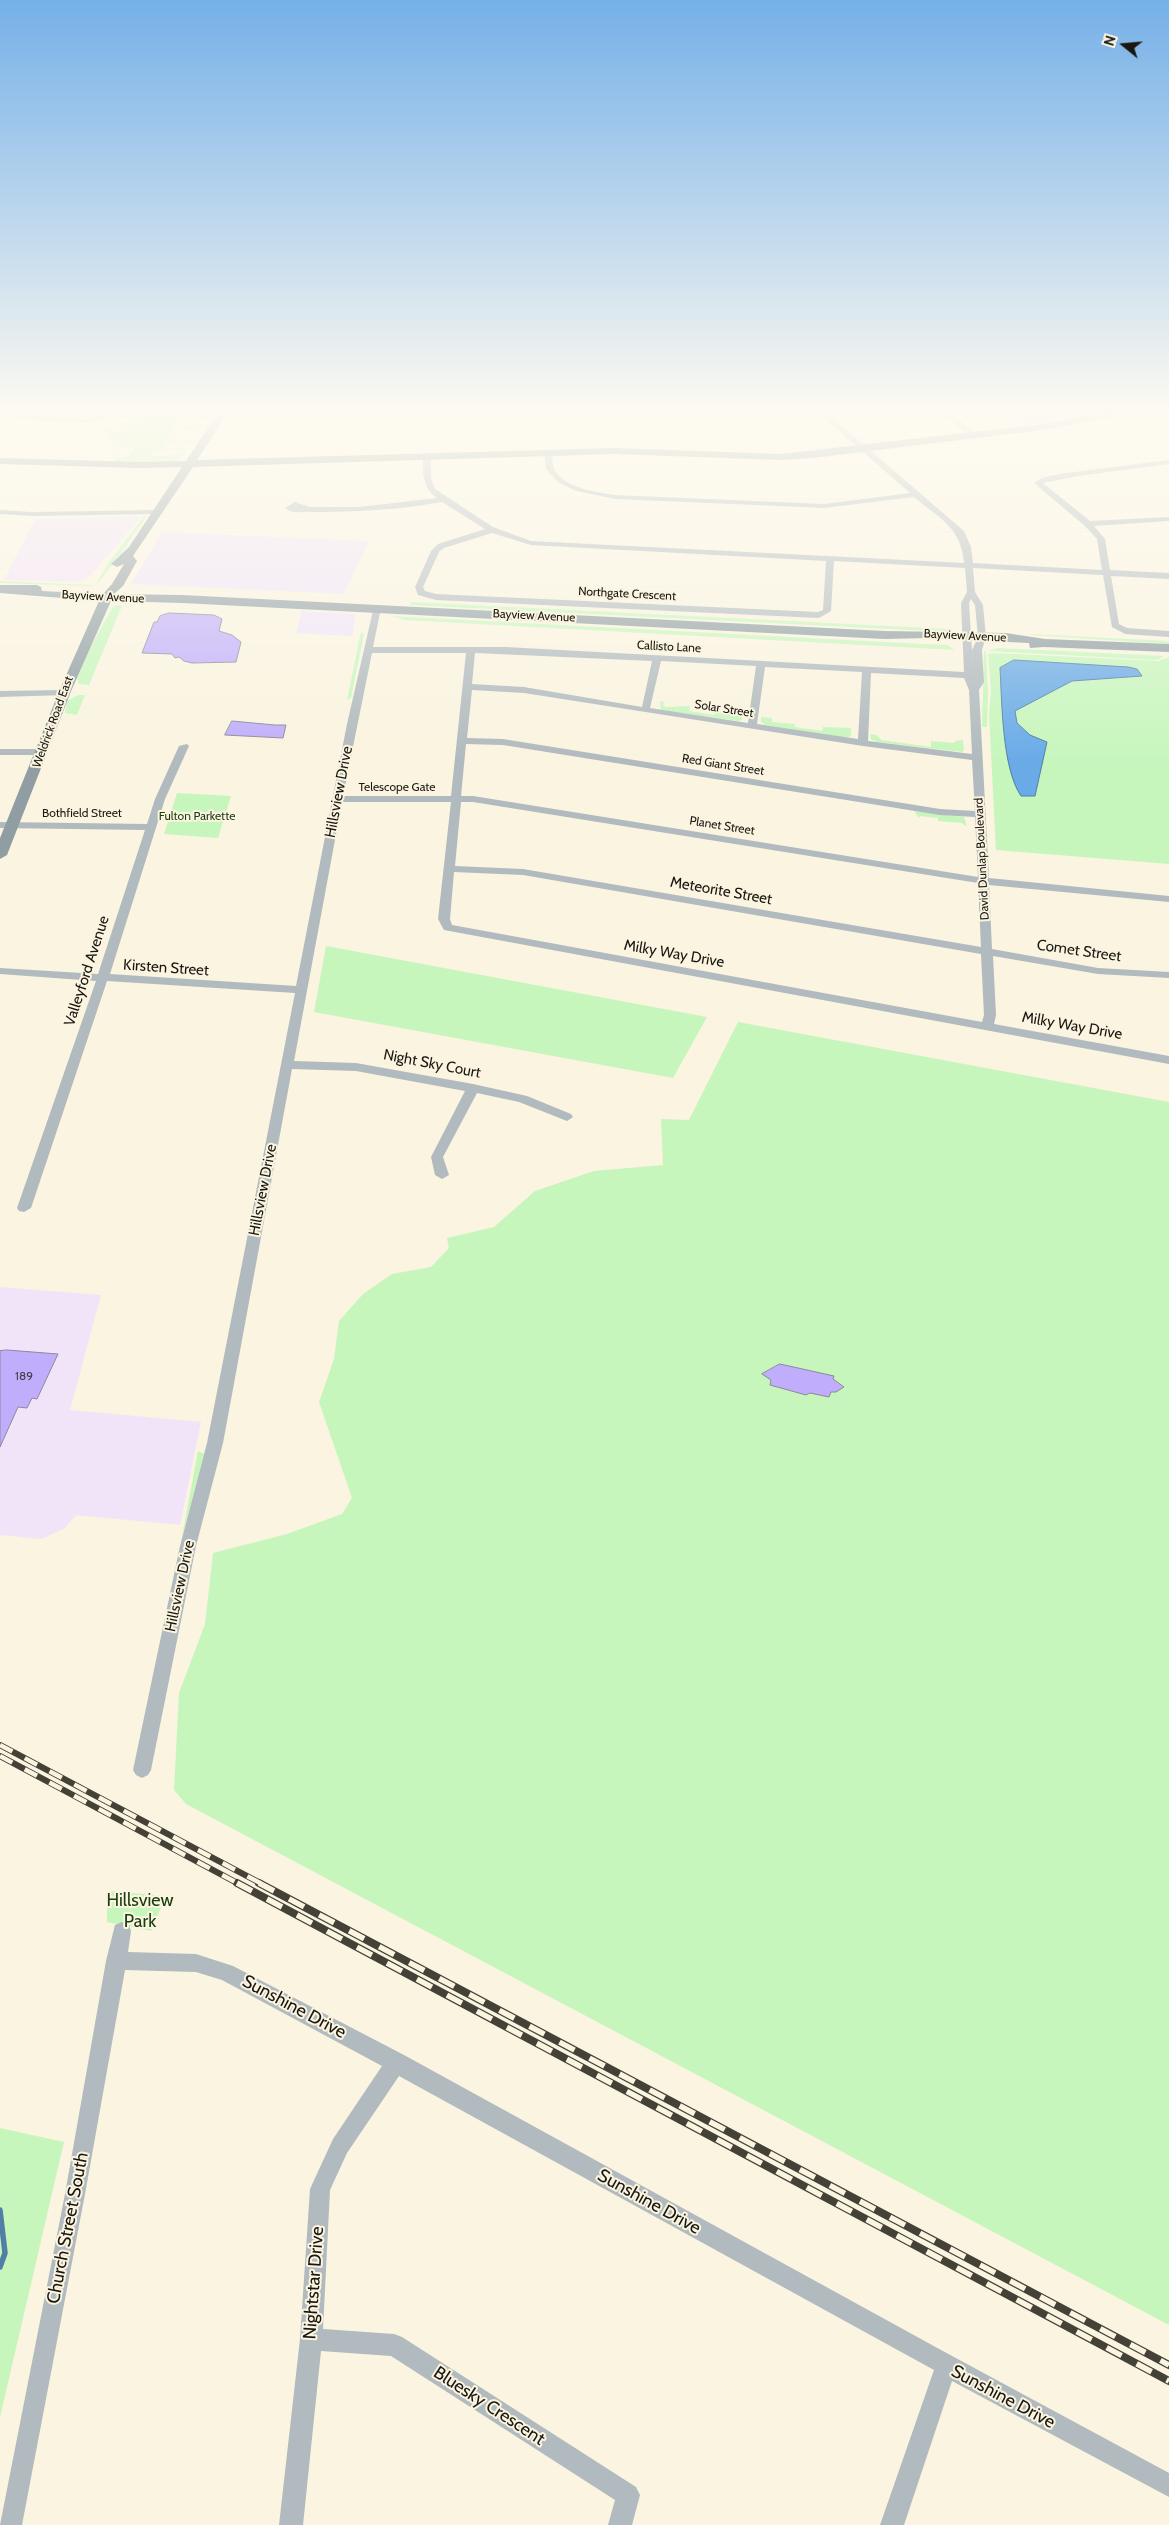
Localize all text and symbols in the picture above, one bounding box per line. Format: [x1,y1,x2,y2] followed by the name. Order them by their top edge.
[1099,20,1149,70] north arrow
[1100,33,1120,48] text: N
[578,584,676,604] street label: Northgate Crescent
[61,588,145,606] street label: Bayview Avenue
[492,607,576,625] street label: Bayview Avenue
[923,627,1007,645] street label: Bayview Avenue
[637,638,701,656] street label: Callisto Lane
[30,674,76,770] street label: Weldrick Road East
[693,697,755,721] street label: Solar Street
[321,745,357,839] street label: Hillsview Drive
[681,751,765,779] street label: Red Giant Street
[359,780,435,794] street label: Telescope Gate
[972,798,992,920] street label: David Dunlap Boulevard
[42,806,122,820] street label: Bothfield Street
[159,809,235,823] park label: Fulton Parkette
[688,814,756,838] street label: Planet Street
[669,873,773,909] street label: Meteorite Street
[61,914,113,1028] street label: Valleyford Avenue
[622,936,726,972] street label: Milky Way Drive
[1036,936,1122,966] street label: Comet Street
[122,956,210,980] street label: Kirsten Street
[1020,1008,1124,1044] street label: Milky Way Drive
[382,1046,482,1082] street label: Night Sky Court
[245,1143,281,1237] street label: Hillsview Drive
[15,1369,33,1383] house number: 189
[162,1539,198,1633] street label: Hillsview Drive
[106,1890,174,1932] park label: Hillsview Park
[238,1971,350,2043] street label: Sunshine Drive
[43,2151,93,2305] street label: Church Street South
[594,2165,704,2239] street label: Sunshine Drive
[299,2226,329,2340] street label: Nightstar Drive
[947,2361,1059,2433] street label: Sunshine Drive
[429,2362,549,2450] street label: Bluesky Crescent

